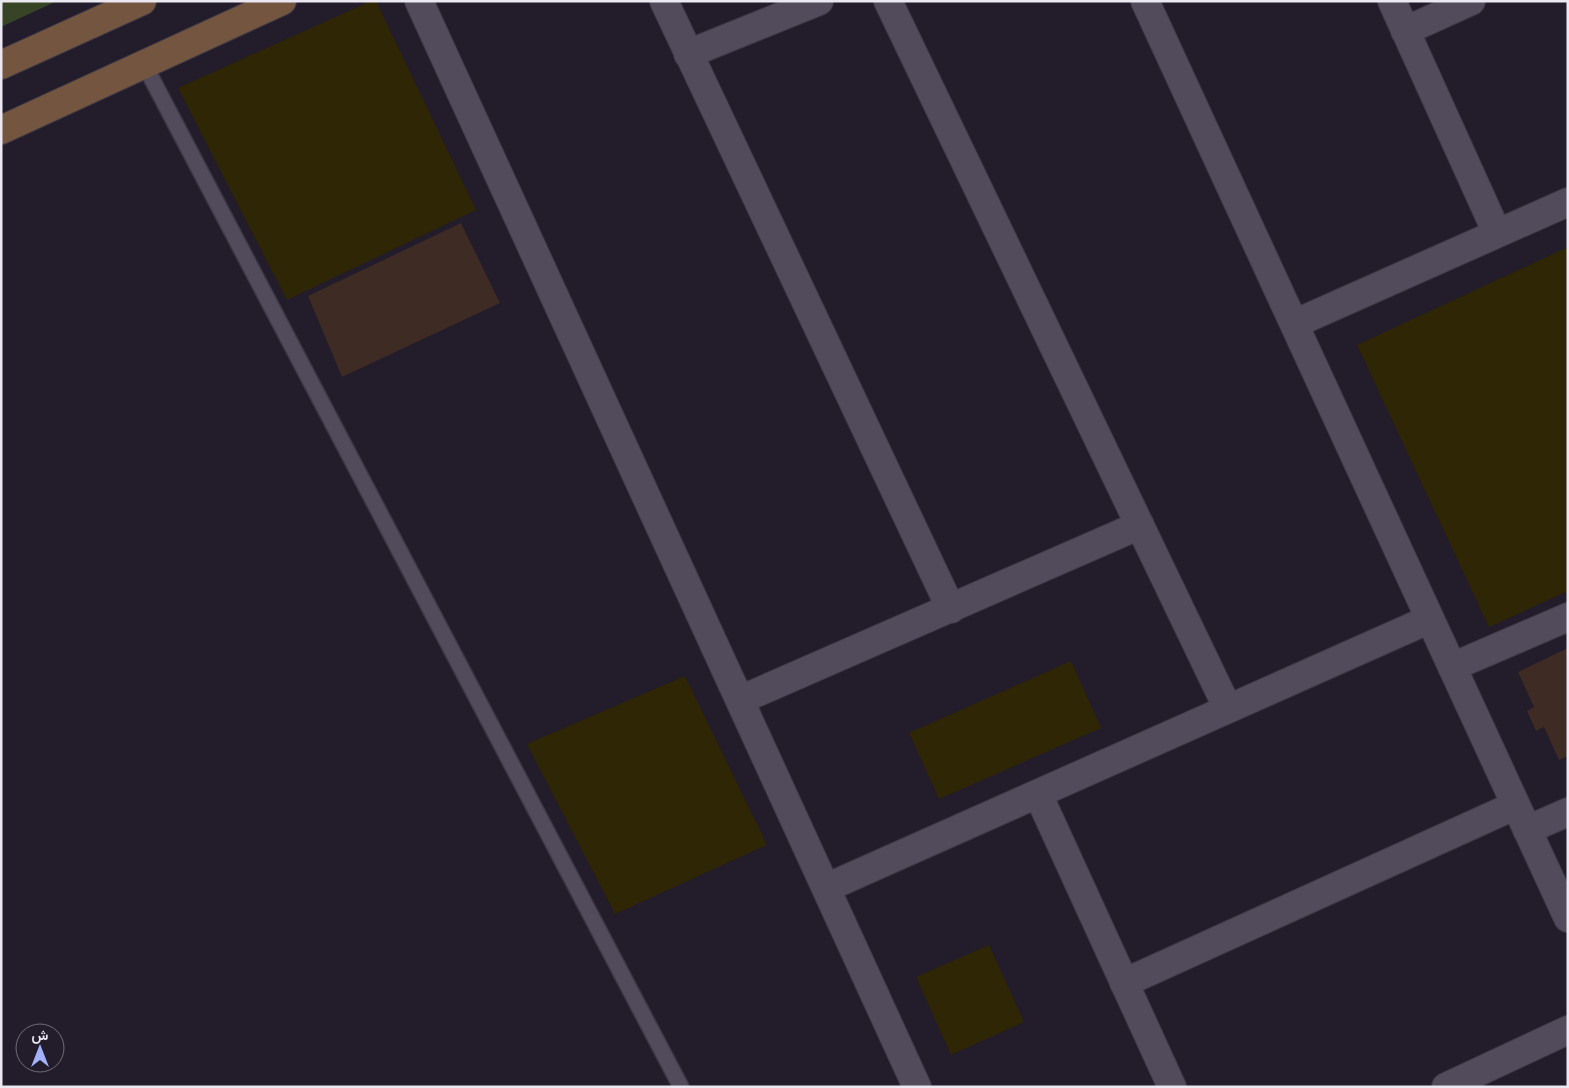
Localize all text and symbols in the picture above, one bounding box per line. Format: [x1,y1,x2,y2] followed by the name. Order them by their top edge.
[15,1023,65,1073] north arrow
[32,1026,49,1044] text: ش

